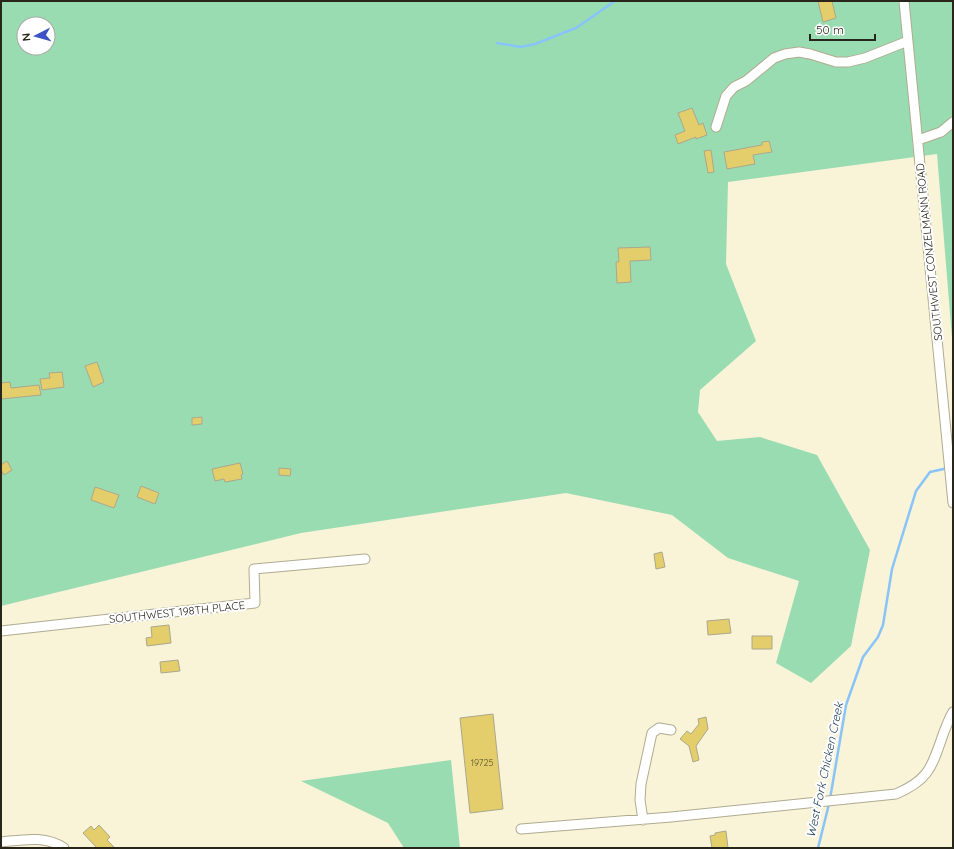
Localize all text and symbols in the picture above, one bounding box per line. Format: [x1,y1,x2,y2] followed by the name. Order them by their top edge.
[16,16,56,56] north arrow
[810,16,875,42] scale bar
[816,22,844,37] text: 50 m
[19,32,33,42] text: N
[913,162,945,341] street label: SOUTHWEST CONZELMANN ROAD
[108,598,246,626] street label: SOUTHWEST 198TH PLACE
[803,699,847,839] water label: West Fork Chicken Creek
[471,757,493,768] house number: 19725

